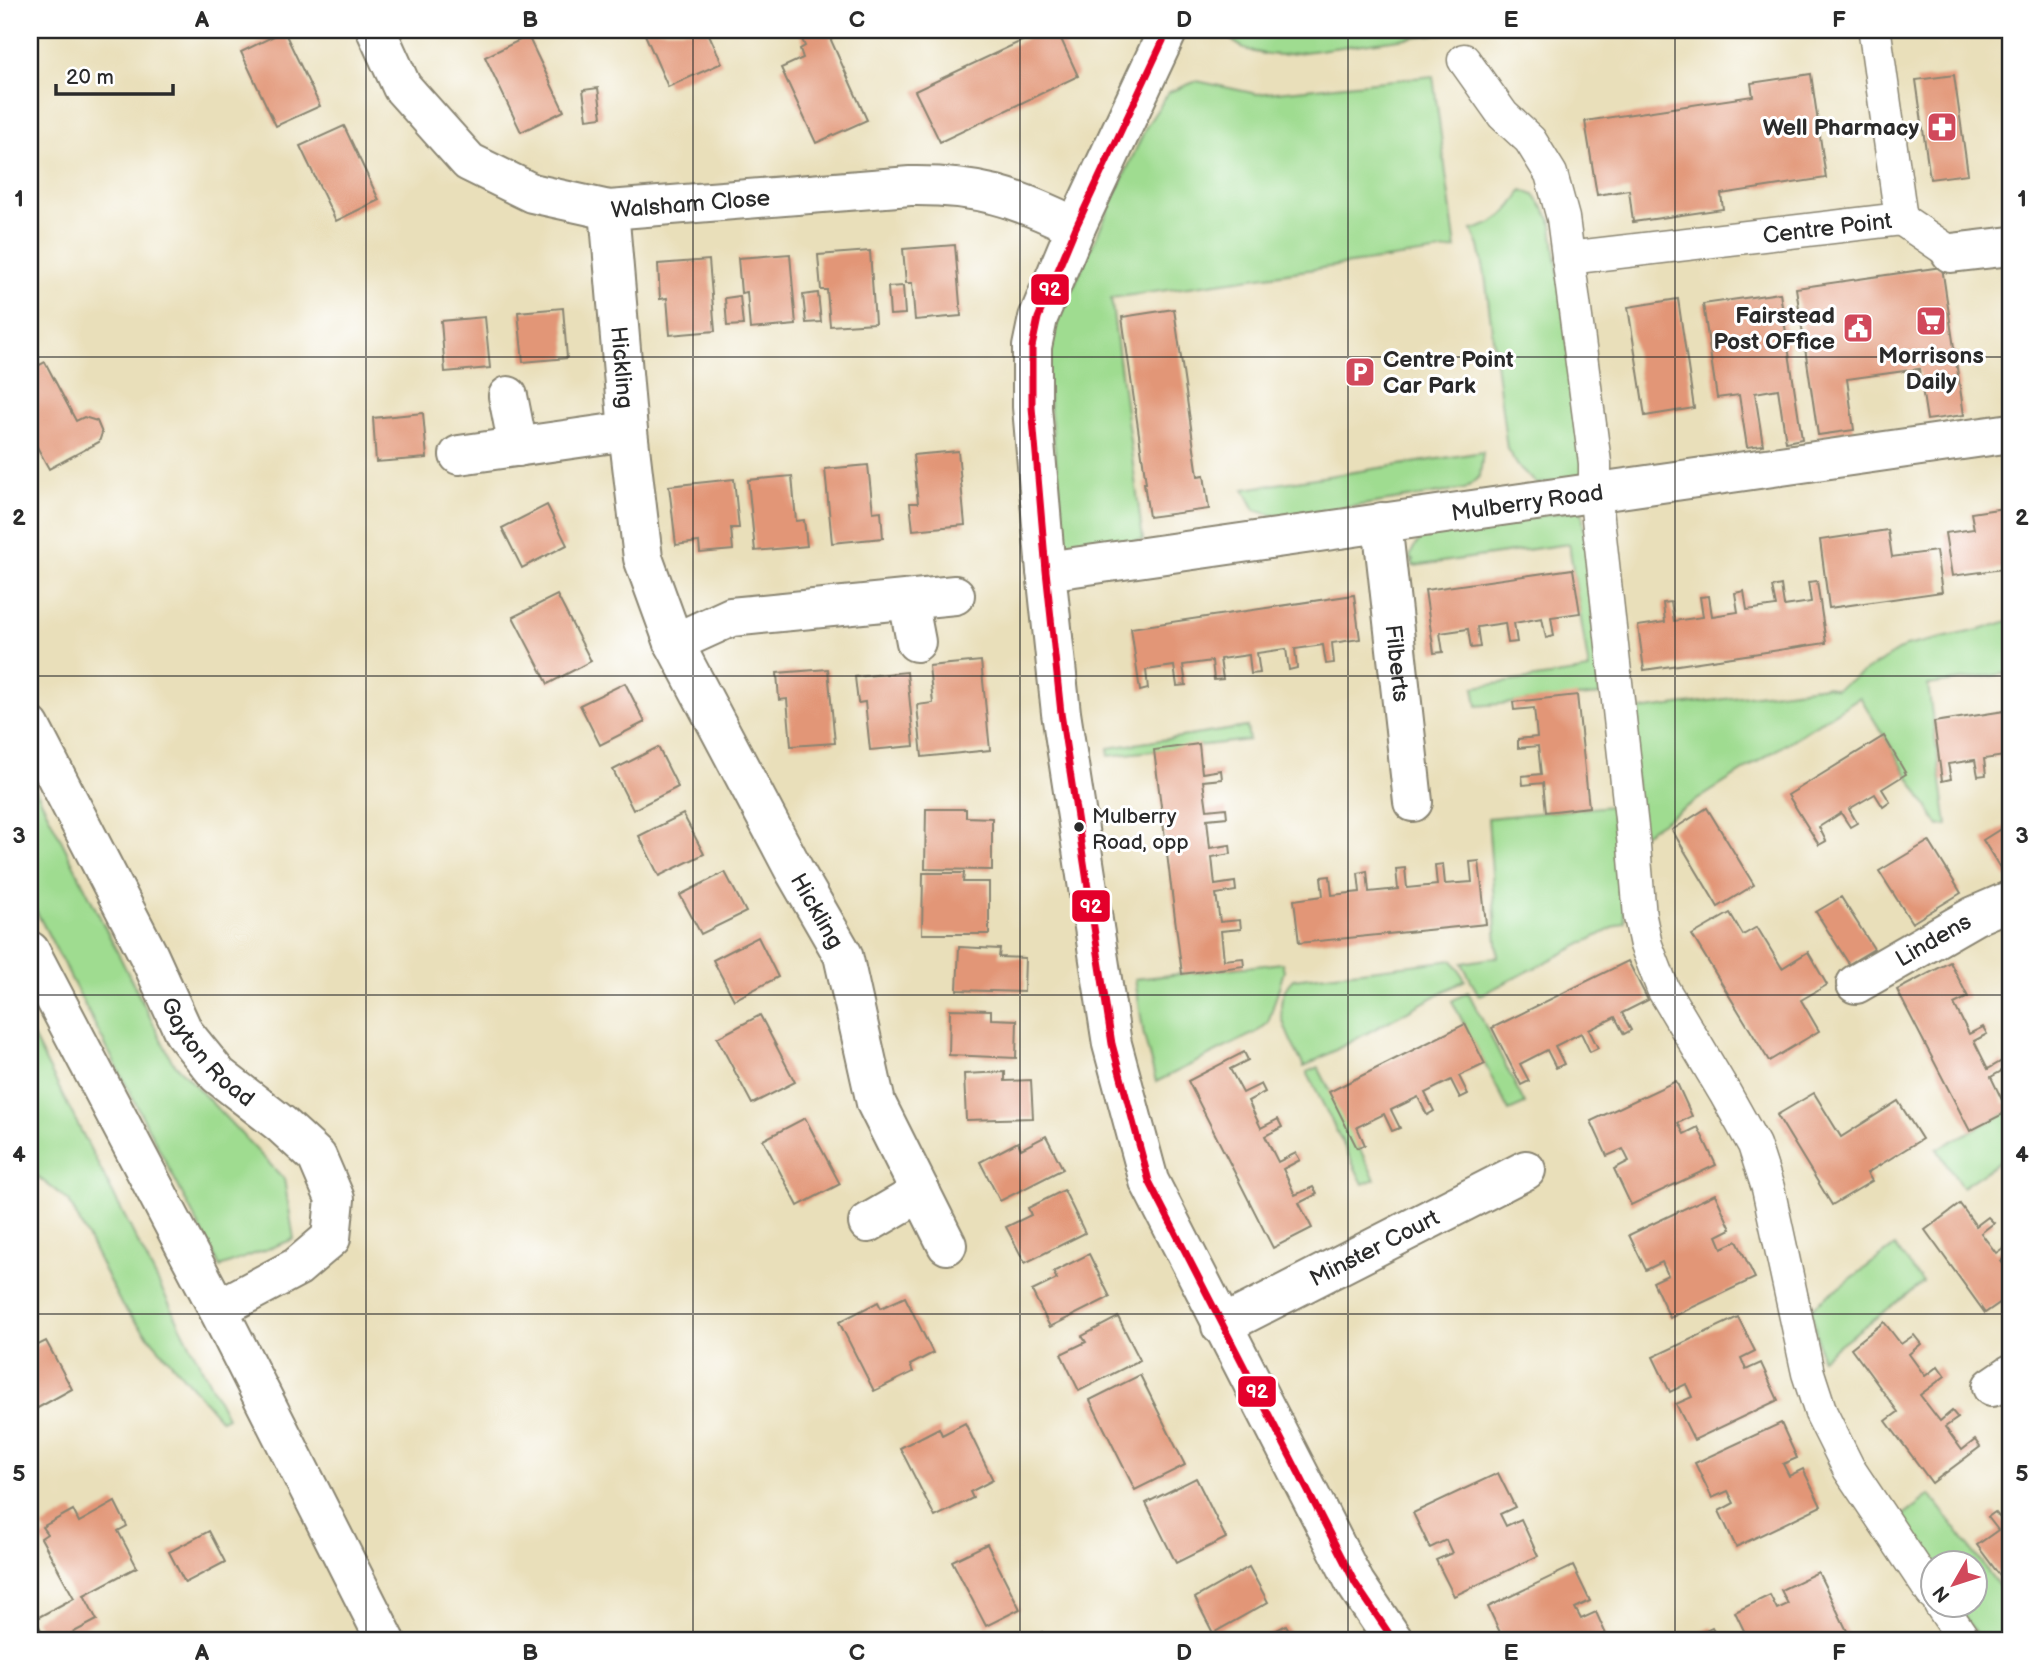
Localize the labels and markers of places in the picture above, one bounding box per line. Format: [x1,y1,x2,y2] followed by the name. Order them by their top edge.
[1925,110,1959,144] pharmacy icon: Well Pharmacy
[1763,114,1919,142] place label: Well Pharmacy
[1714,302,1835,356] place label: Fairstead Post OFfice
[1914,304,1948,338] supermarket icon: Morrisons Daily
[1841,311,1875,345] public building icon: Fairstead Post OFfice
[1878,342,1984,396] place label: Morrisons Daily
[1383,346,1514,400] place label: Centre Point Car Park
[1343,355,1377,389] parking icon: Centre Point Car Park
[1092,804,1189,855] place label: Mulberry Road, opp
[1072,820,1086,834] marker: Mulberry Road, opp

